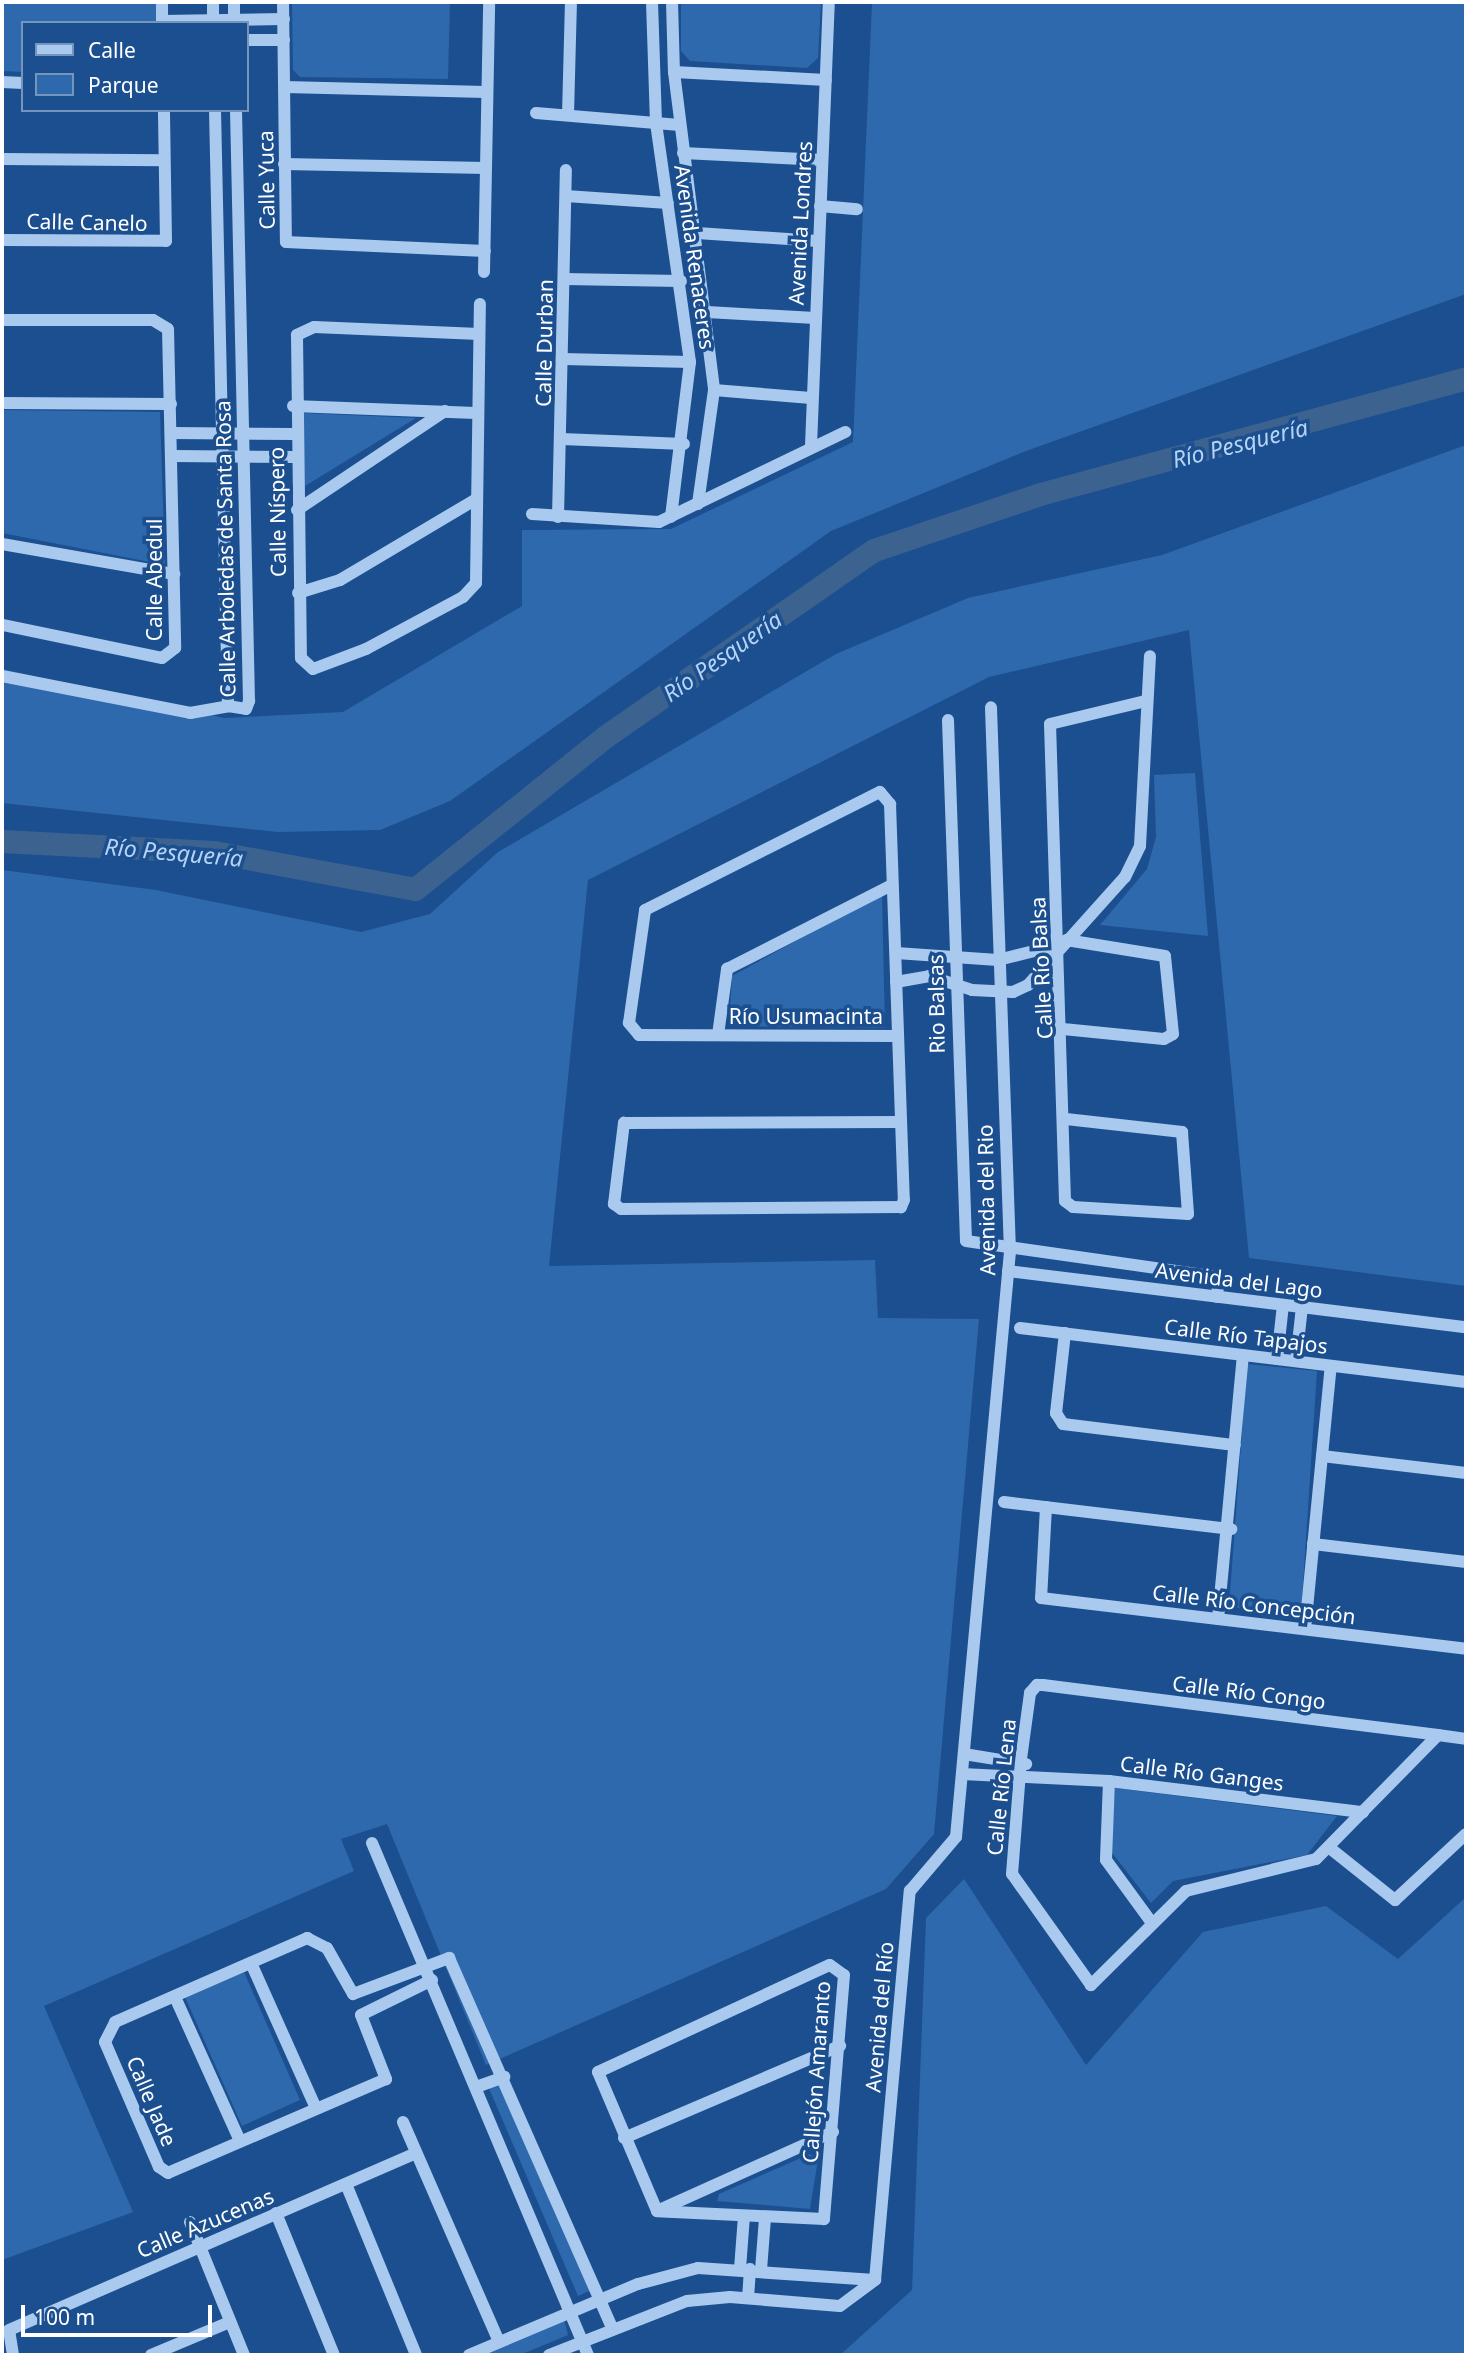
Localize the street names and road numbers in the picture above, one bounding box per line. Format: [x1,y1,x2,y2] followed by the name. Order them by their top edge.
[253,130,279,230] street label: Calle Yuca
[783,140,817,306] street label: Avenida Londres
[670,163,720,351] street label: Avenida Renaceres
[26,208,148,236] street label: Calle Canelo
[530,279,558,407] street label: Calle Durban
[210,400,240,698] street label: Calle Arboledas de Santa Rosa
[263,447,291,577] street label: Calle Níspero
[141,519,167,641] street label: Calle Abedul
[1025,896,1057,1040] street label: Calle Río Balsa
[923,954,949,1054] street label: Rio Balsas
[729,1003,883,1029] street label: Río Usumacinta
[972,1124,1000,1276] street label: Avenida del Rio
[1154,1257,1324,1303] street label: Avenida del Lago
[1163,1313,1329,1359] street label: Calle Río Tapajos
[1151,1579,1357,1629] street label: Calle Río Concepción
[1171,1670,1327,1714] street label: Calle Río Congo
[981,1717,1021,1857] street label: Calle Río Lena
[1119,1750,1285,1796] street label: Calle Río Ganges
[860,1941,898,2093] street label: Avenida del Río
[797,1980,835,2164] street label: Callejón Amaranto
[122,2052,182,2150] street label: Calle Jade
[133,2183,277,2263] street label: Calle Azucenas

